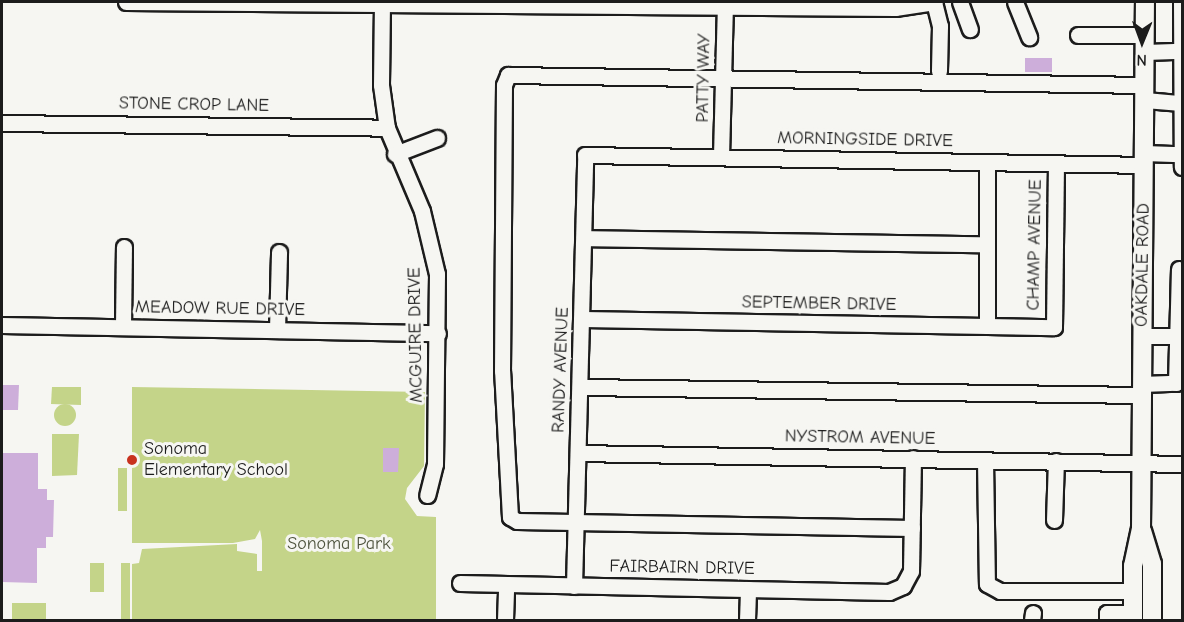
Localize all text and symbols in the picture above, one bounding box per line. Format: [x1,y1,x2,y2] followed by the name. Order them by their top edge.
[1112,12,1172,72] north arrow
[692,33,716,123] street label: PATTY WAY
[1136,51,1147,69] text: N
[119,93,269,117] street label: STONE CROP LANE
[777,128,953,152] street label: MORNINGSIDE DRIVE
[1023,179,1047,311] street label: CHAMP AVENUE
[1131,203,1155,327] street label: OAKDALE ROAD
[404,267,428,403] street label: MCGUIRE DRIVE
[742,292,896,316] street label: SEPTEMBER DRIVE
[135,297,305,321] street label: MEADOW RUE DRIVE
[548,307,574,433] street label: RANDY AVENUE
[785,426,935,450] street label: NYSTROM AVENUE
[144,439,288,482] place label: Sonoma Elementary School
[125,453,139,467] marker: Sonoma Elementary School
[287,533,391,555] park label: Sonoma Park
[609,556,755,580] street label: FAIRBAIRN DRIVE

